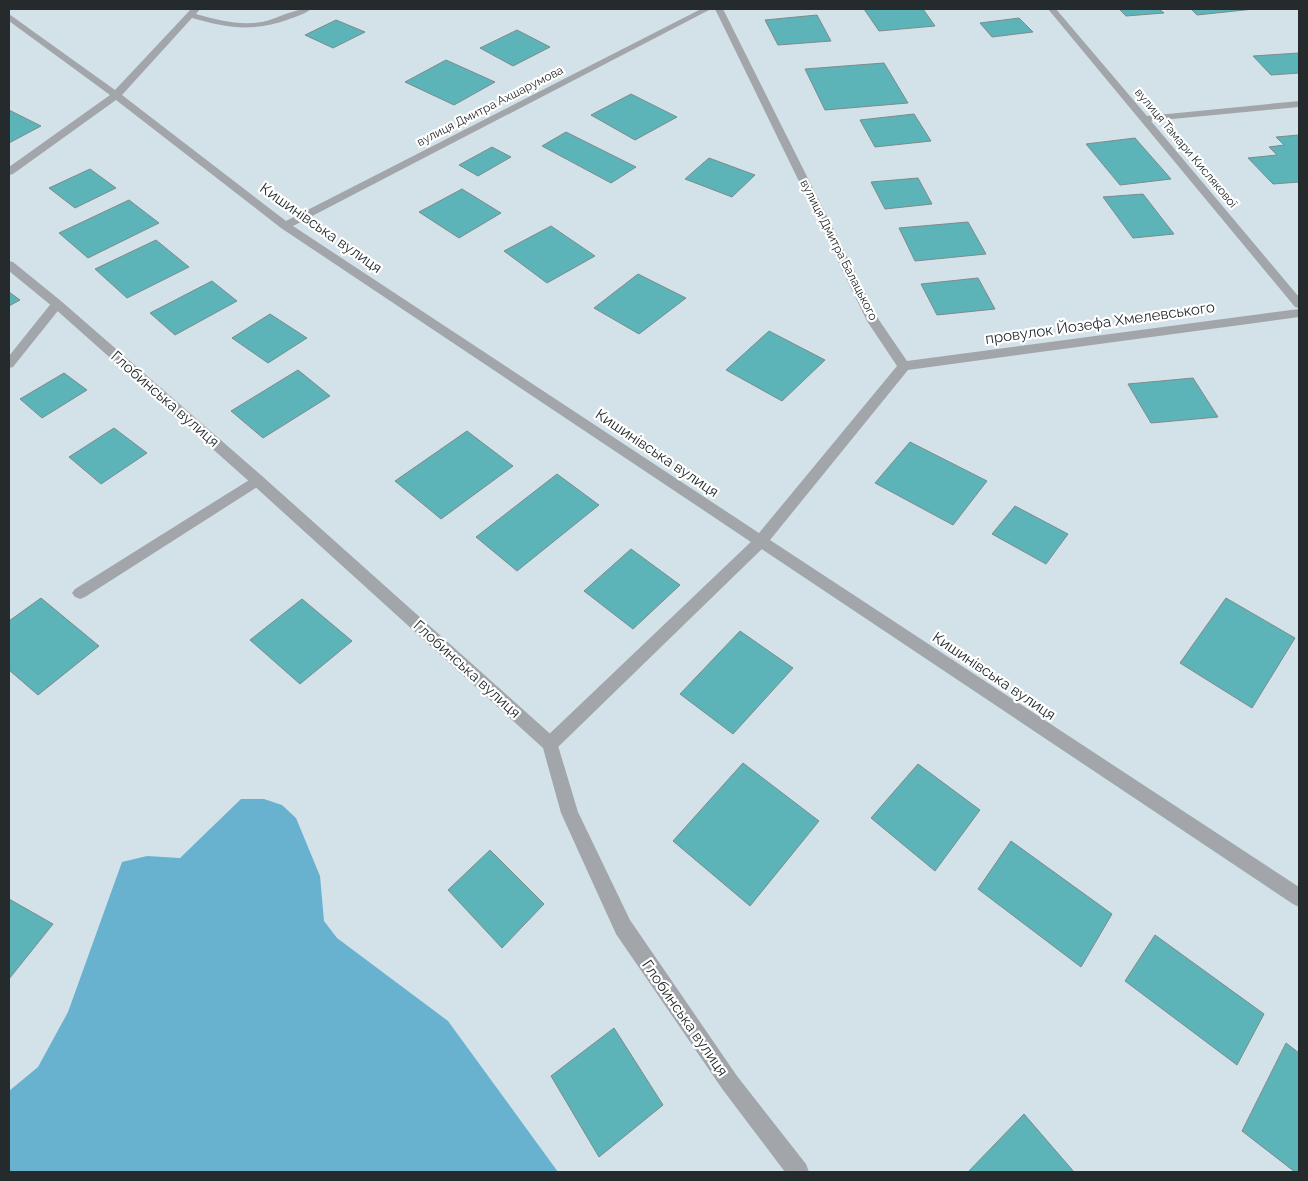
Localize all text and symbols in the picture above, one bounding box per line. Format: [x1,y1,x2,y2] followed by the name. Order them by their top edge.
[414,63,566,149] street label: вулиця Дмитра Ахшарумова
[1132,85,1240,211] street label: вулиця Тамари Кислякової
[797,177,881,323] street label: вулиця Дмитра Балацького
[257,179,385,277] street label: Кишинівська вулиця
[984,298,1216,348] street label: провулок Йозефа Хмелевського
[107,347,223,451] street label: Глобинська вулиця
[592,405,722,501] street label: Кишинівська вулиця
[410,616,524,722] street label: Глобинська вулиця
[929,628,1059,724] street label: Кишинівська вулиця
[638,957,732,1079] street label: Глобинська вулиця

